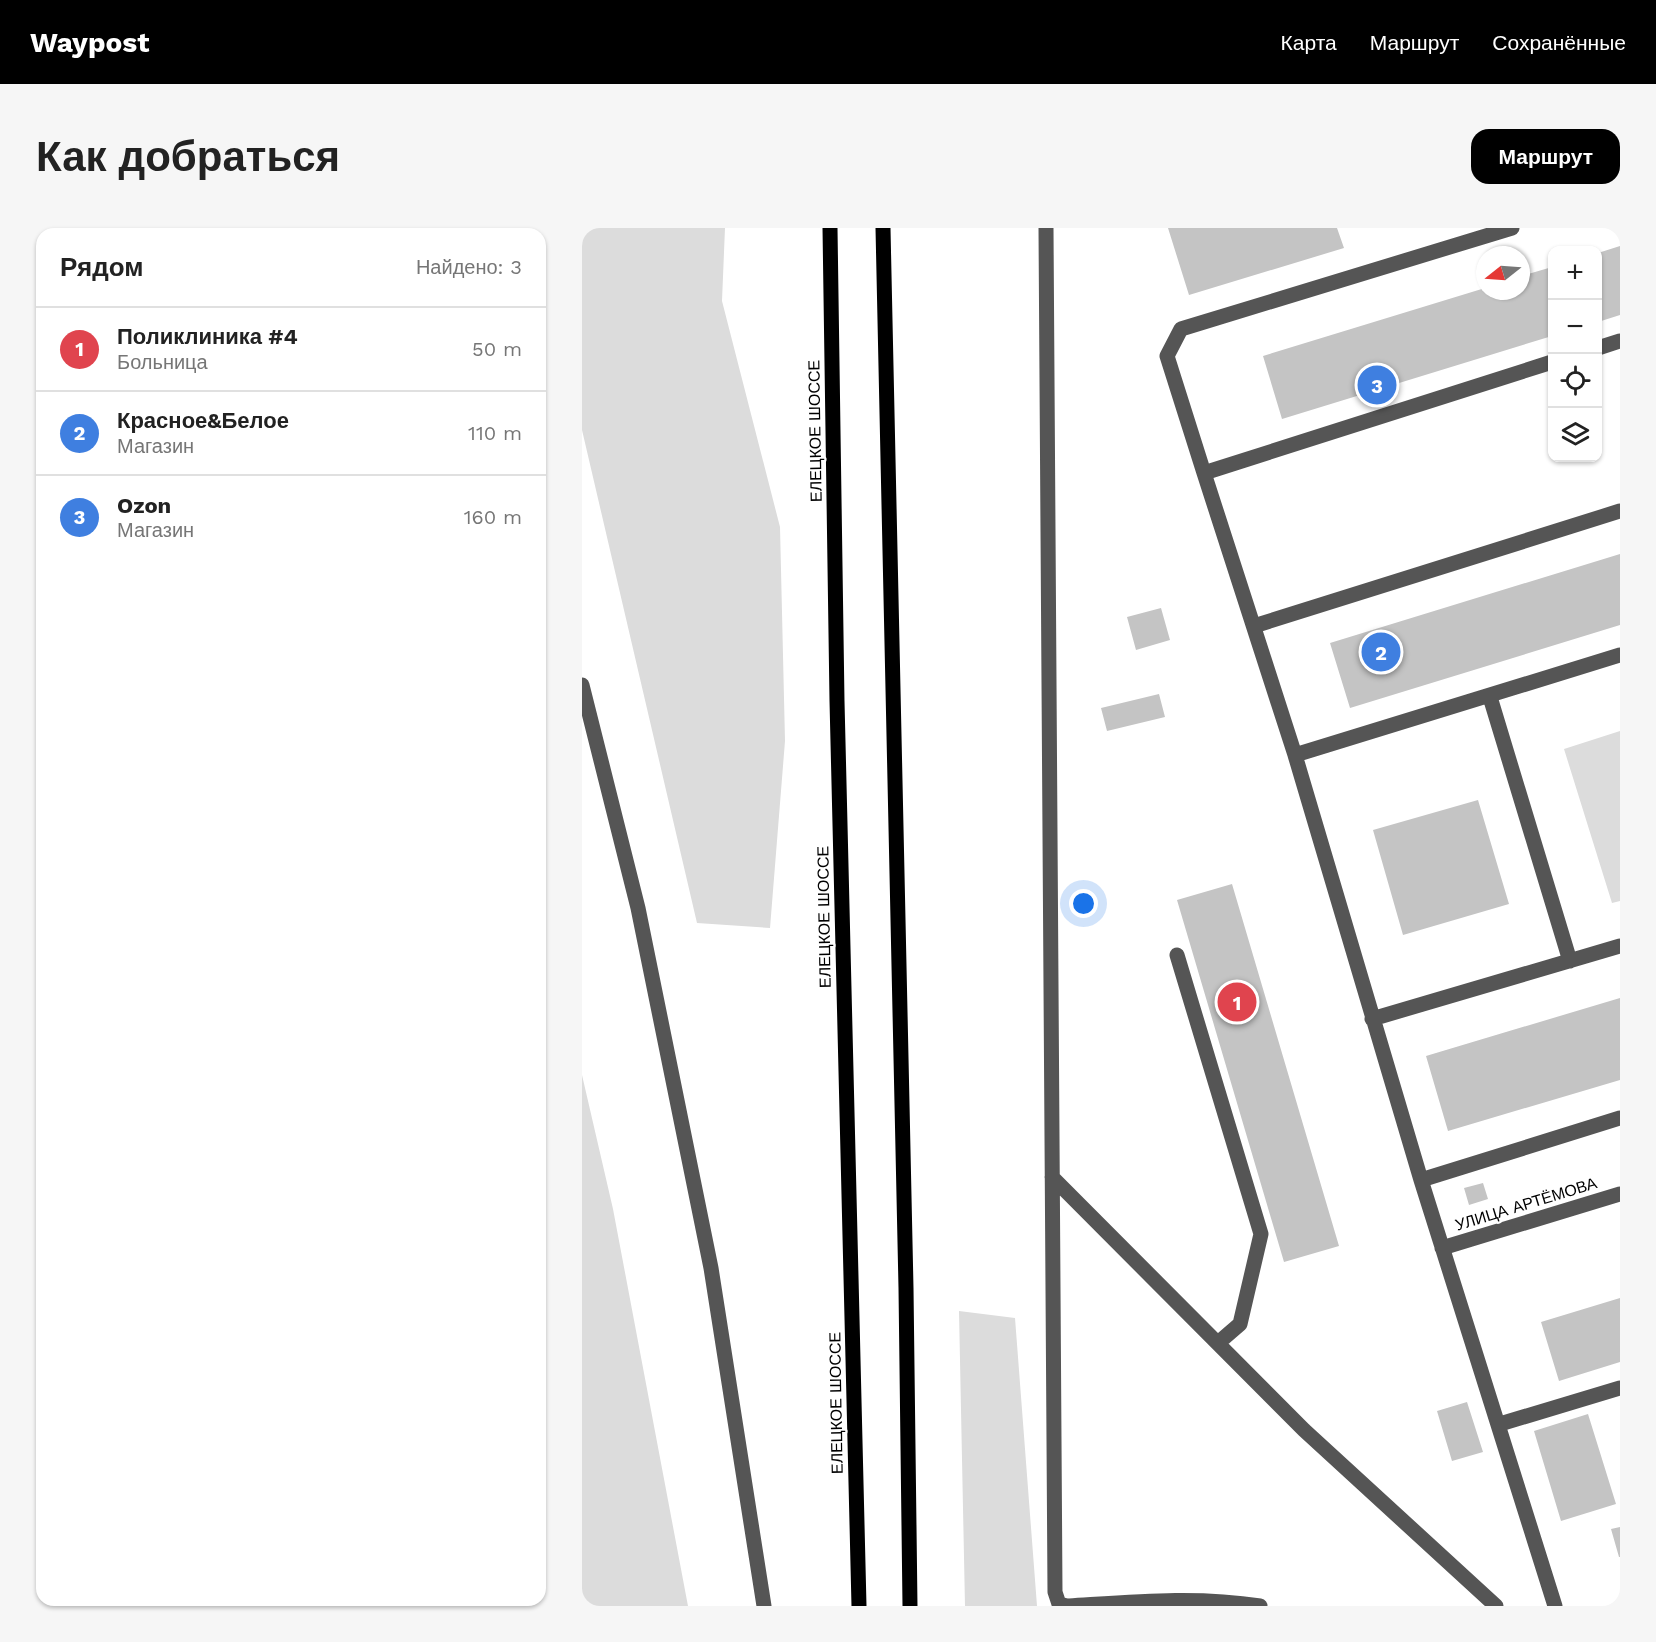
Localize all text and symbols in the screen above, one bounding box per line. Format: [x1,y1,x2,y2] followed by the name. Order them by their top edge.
[30,26,149,59] text: Waypost
[1281,30,1337,55] text: Карта
[1370,30,1459,55] text: Маршрут
[1492,30,1626,55] text: Сохранённые
[1471,129,1620,184] button: Маршрут
[36,132,340,181] text: Как добраться
[1476,246,1530,300] north arrow
[1548,246,1602,462] map controls
[1548,246,1602,300] button: +
[60,252,143,282] text: Рядом
[416,255,522,279] text: Найдено: 3
[1548,300,1602,354] button: −
[117,324,298,349] text: Поликлиника #4
[75,337,84,361] text: 1
[472,337,522,361] text: 50 m
[117,350,208,374] text: Больница
[1548,354,1602,408] button: locate
[804,360,826,502] street label: ЕЛЕЦКОЕ ШОССЕ
[1358,362,1396,408] pin: 3
[117,408,289,433] text: Красное&Белое
[1548,408,1602,462] button: layers
[74,421,85,445] text: 2
[468,421,522,445] text: 110 m
[117,434,194,458] text: Магазин
[117,493,171,518] text: Ozon
[74,505,85,529] text: 3
[464,505,522,529] text: 160 m
[117,518,194,542] text: Магазин
[1362,630,1400,674] pin: 2
[813,846,835,988] street label: ЕЛЕЦКОЕ ШОССЕ
[1069,889,1098,918] your location
[1218,980,1256,1024] pin: 1
[1453,1173,1600,1235] street label: УЛИЦА АРТЁМОВА
[825,1332,847,1474] street label: ЕЛЕЦКОЕ ШОССЕ

